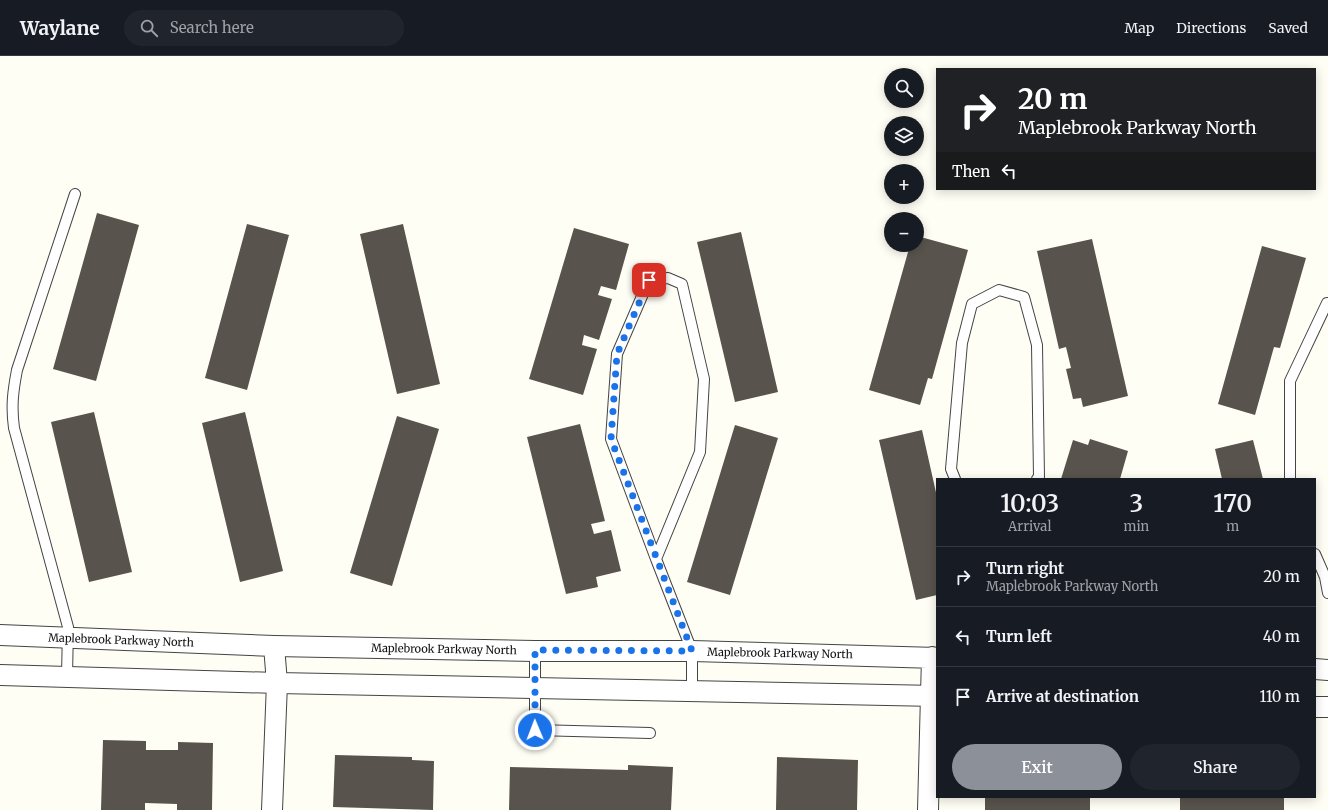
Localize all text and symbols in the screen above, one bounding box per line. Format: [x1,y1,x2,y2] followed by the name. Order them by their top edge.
[124,10,404,46] search box
[20,16,100,40] text: Waylane
[138,17,160,39] icon: search
[170,18,254,37] text: Search here
[1124,19,1154,37] text: Map
[1176,19,1246,37] text: Directions
[1268,19,1308,37] text: Saved
[884,68,924,252] map controls
[884,68,924,108] button: search
[1018,81,1087,117] text: 20 m
[952,84,1004,136] icon: right
[884,116,924,156] button: layers
[1018,116,1257,139] text: Maplebrook Parkway North
[998,160,1020,182] icon: left
[952,162,990,181] text: Then
[884,164,924,204] button: +
[884,212,924,252] button: −
[632,263,666,297] pin
[638,269,660,291] icon: arrive
[1000,488,1059,519] text: 10:03
[1129,488,1143,519] text: 3
[1213,488,1252,519] text: 170
[1008,518,1051,535] text: Arrival
[1123,518,1149,535] text: min
[1226,518,1239,535] text: m
[986,559,1064,578] text: Turn right
[952,566,974,588] icon: right
[1263,567,1300,586] text: 20 m
[986,578,1158,595] text: Maplebrook Parkway North
[952,626,974,648] icon: left
[986,627,1052,646] text: Turn left
[1263,627,1300,646] text: 40 m
[48,630,195,650] street label: Maplebrook Parkway North
[371,641,518,657] street label: Maplebrook Parkway North
[707,645,854,661] street label: Maplebrook Parkway North
[952,686,974,708] icon: arrive
[986,687,1139,706] text: Arrive at destination
[1259,687,1300,706] text: 110 m
[514,709,556,751] position arrow
[952,744,1122,790] button: Exit
[1130,744,1300,790] button: Share

